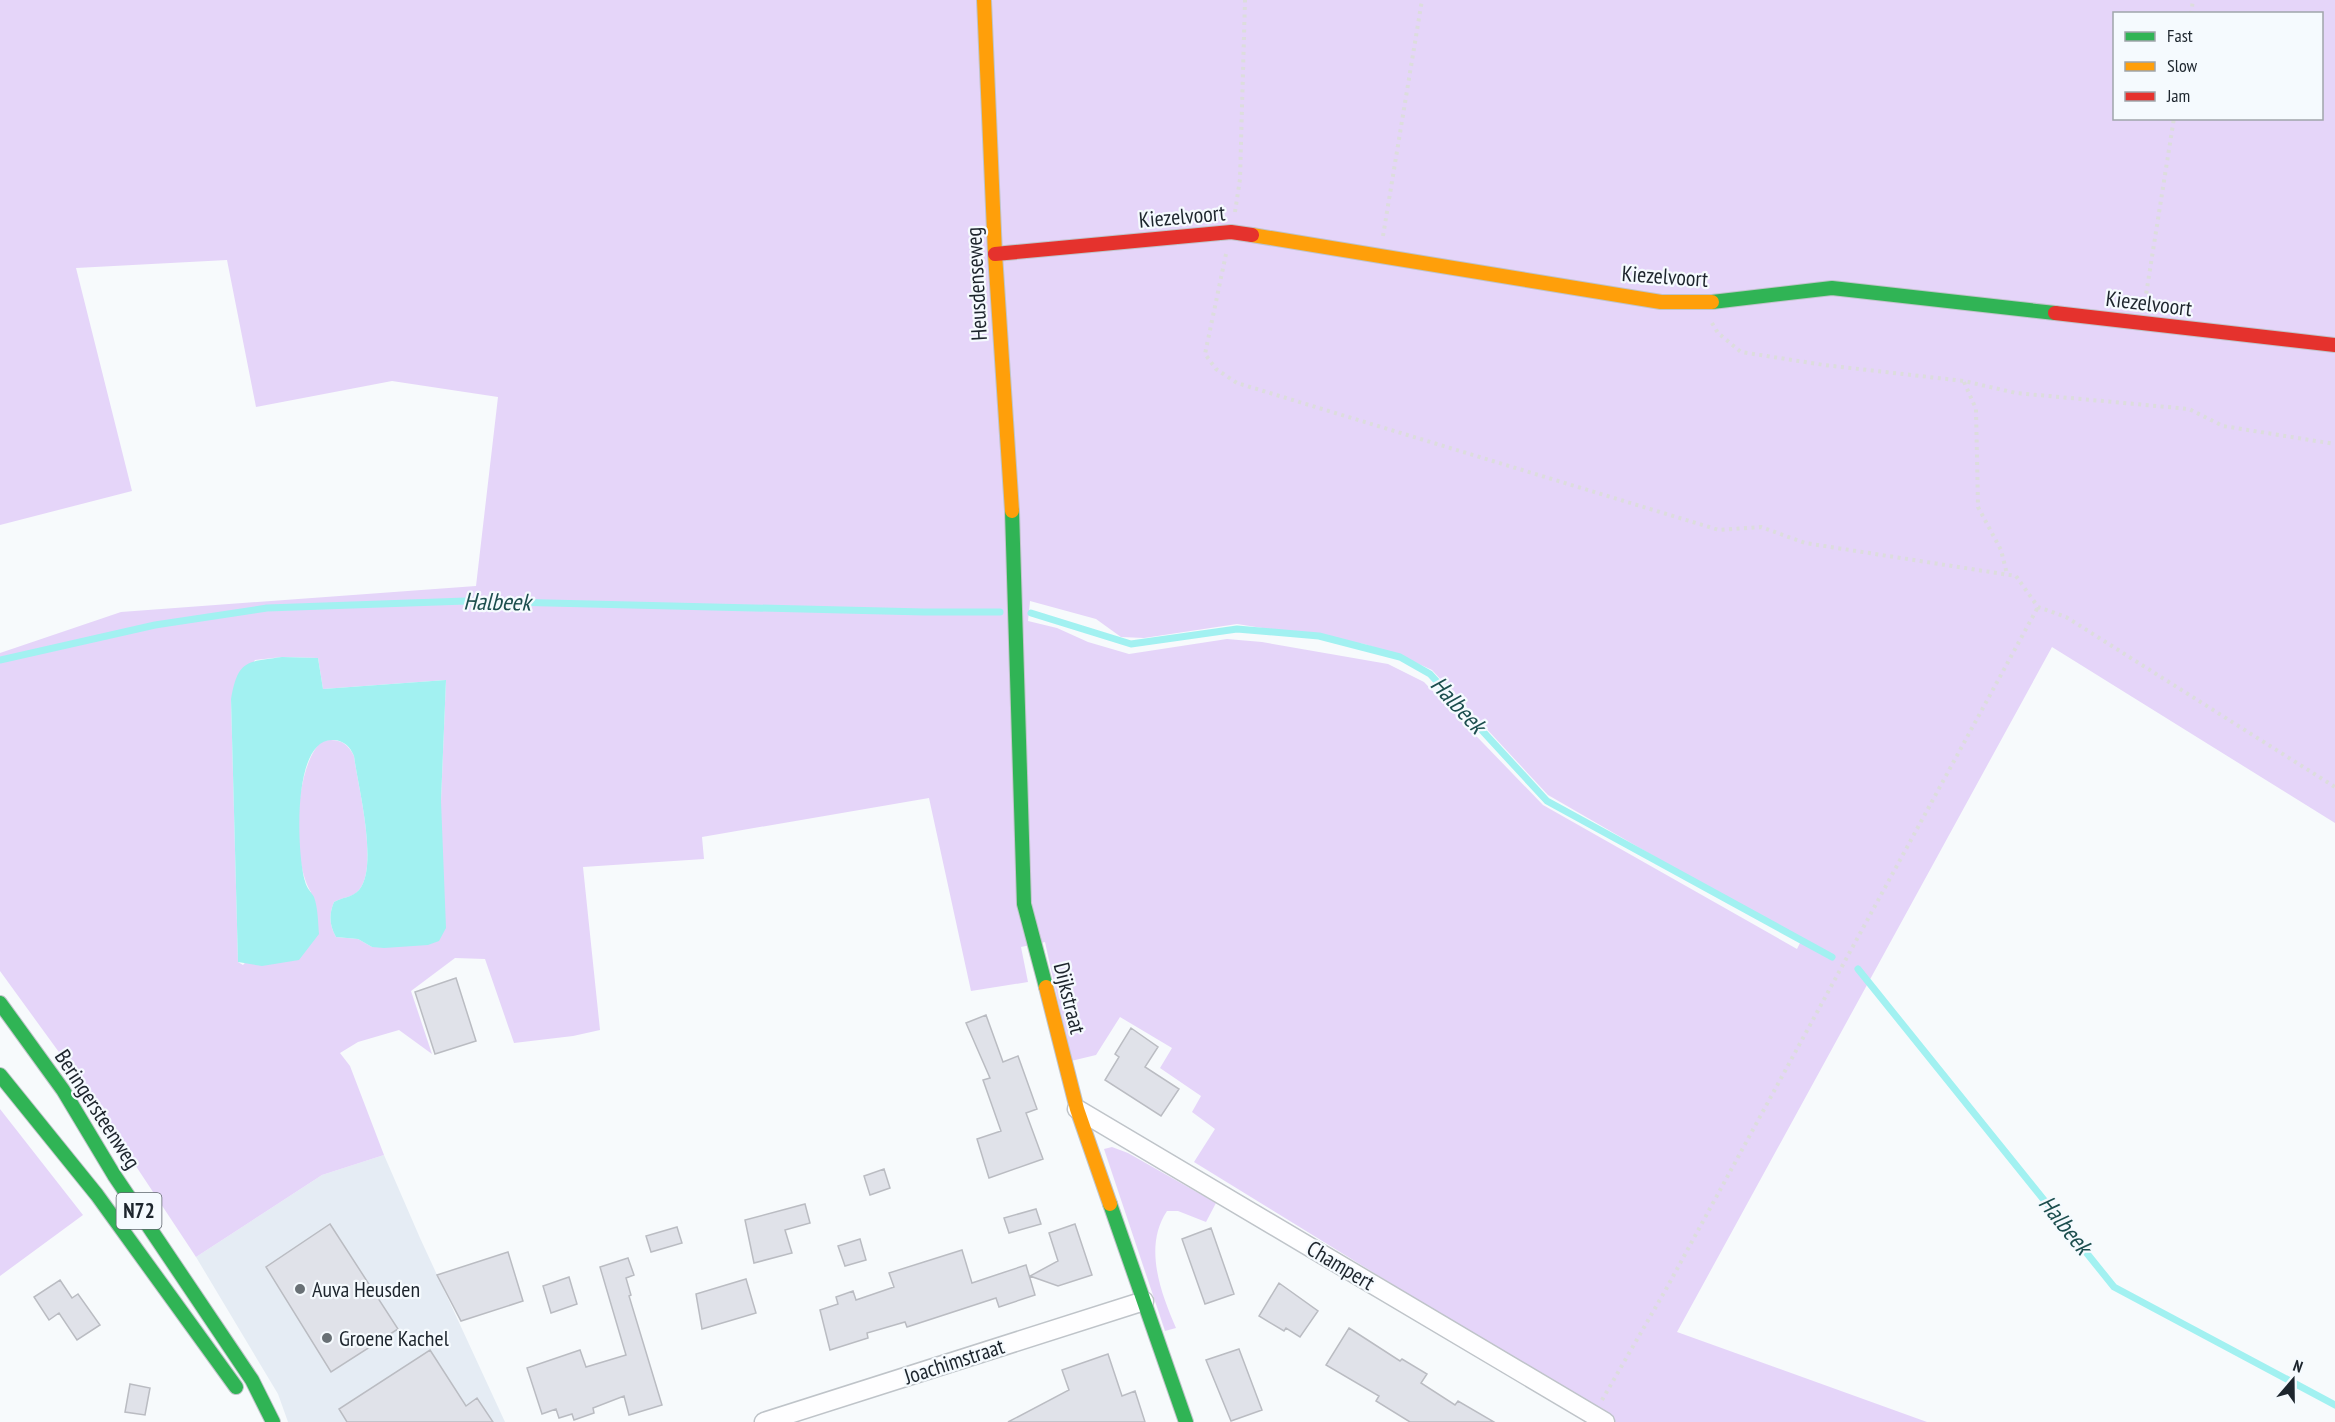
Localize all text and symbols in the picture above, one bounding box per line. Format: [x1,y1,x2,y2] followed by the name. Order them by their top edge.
[2113,12,2323,120] legend
[2167,24,2193,47] text: Fast
[2167,54,2198,77] text: Slow
[2166,84,2190,107] text: Jam
[1138,198,1226,234] street label: Kiezelvoort
[959,227,993,341] street label: Heusdenseweg
[1621,259,1709,293] street label: Kiezelvoort
[2104,284,2194,322] street label: Kiezelvoort
[463,585,534,618] water label: Halbeek
[1424,669,1495,742] water label: Halbeek
[1048,959,1092,1037] street label: Dijkstraat
[49,1044,147,1174] street label: Beringersteenweg
[2032,1189,2100,1263] water label: Halbeek
[116,1193,162,1229] road number: N72
[1302,1234,1380,1296] street label: Champert
[312,1275,420,1303] place label: Auva Heusden
[293,1282,307,1296] marker: Auva Heusden
[339,1324,450,1352] place label: Groene Kachel
[320,1331,334,1345] marker: Groene Kachel
[900,1332,1007,1391] street label: Joachimstraat
[2263,1350,2323,1410] north arrow
[2291,1355,2306,1377] text: N

